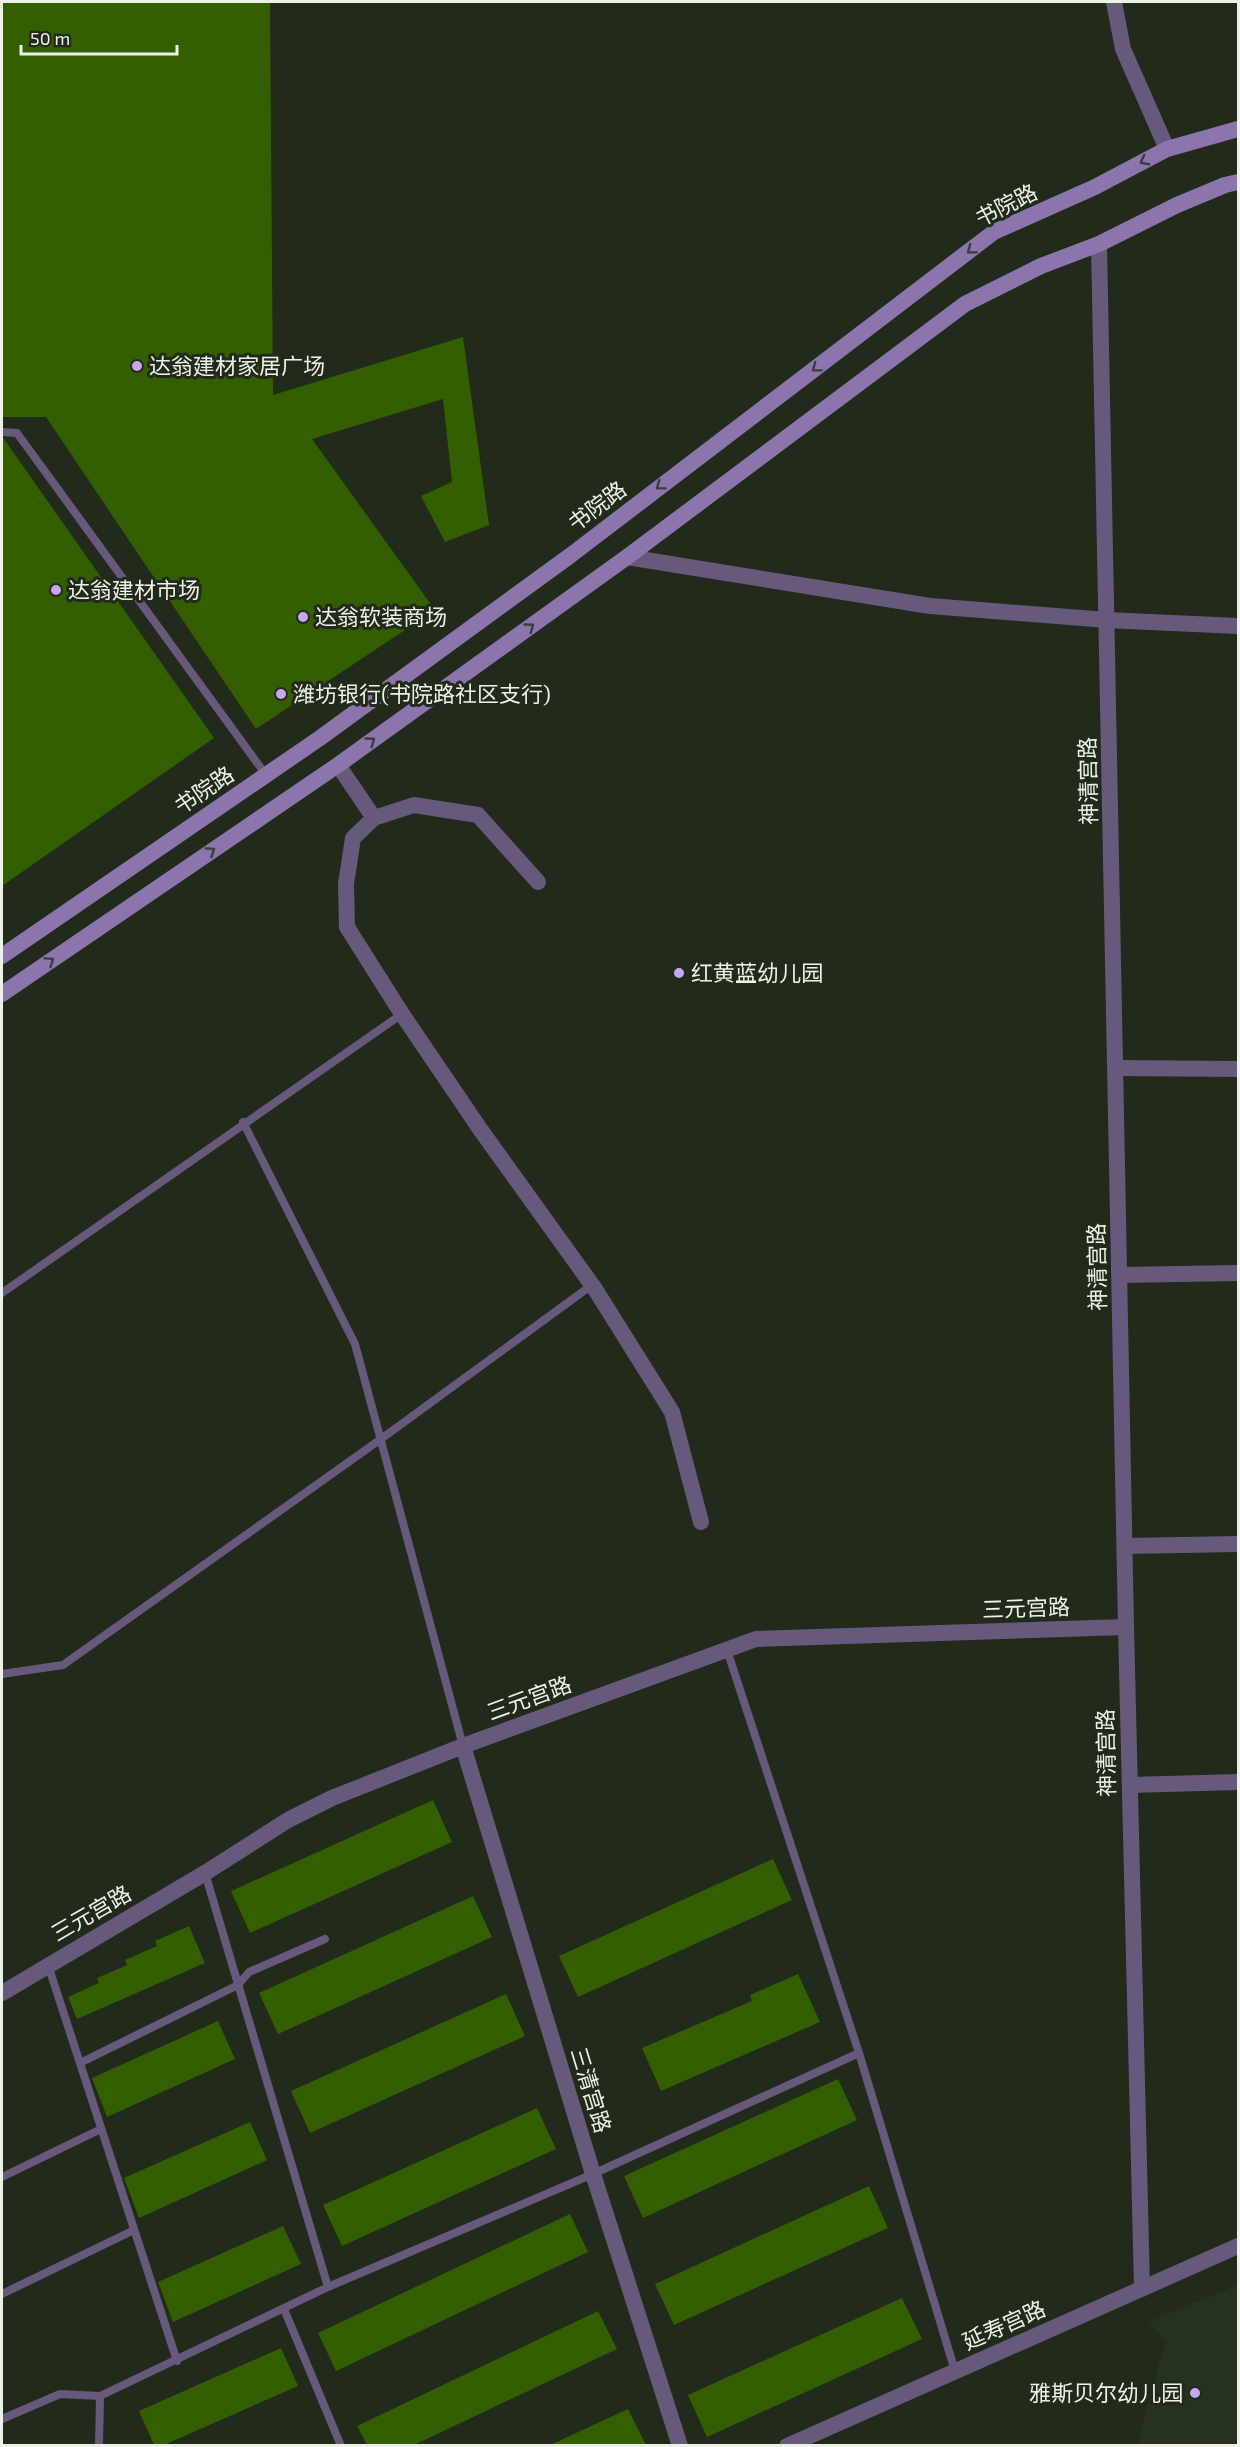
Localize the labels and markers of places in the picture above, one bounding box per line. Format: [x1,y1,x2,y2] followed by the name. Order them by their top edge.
[149,352,325,378] place label: 达翁建材家居广场
[130,359,144,373] marker: 达翁建材家居广场
[68,576,200,602] place label: 达翁建材市场
[49,583,63,597] marker: 达翁建材市场
[315,603,447,629] place label: 达翁软装商场
[296,610,310,624] marker: 达翁软装商场
[293,680,551,706] place label: 潍坊银行(书院路社区支行)
[274,687,288,701] marker: 潍坊银行(书院路社区支行)
[691,959,823,985] place label: 红黄蓝幼儿园
[672,966,686,980] marker: 红黄蓝幼儿园
[1029,2379,1183,2405] place label: 雅斯贝尔幼儿园
[1188,2386,1202,2400] marker: 雅斯贝尔幼儿园

